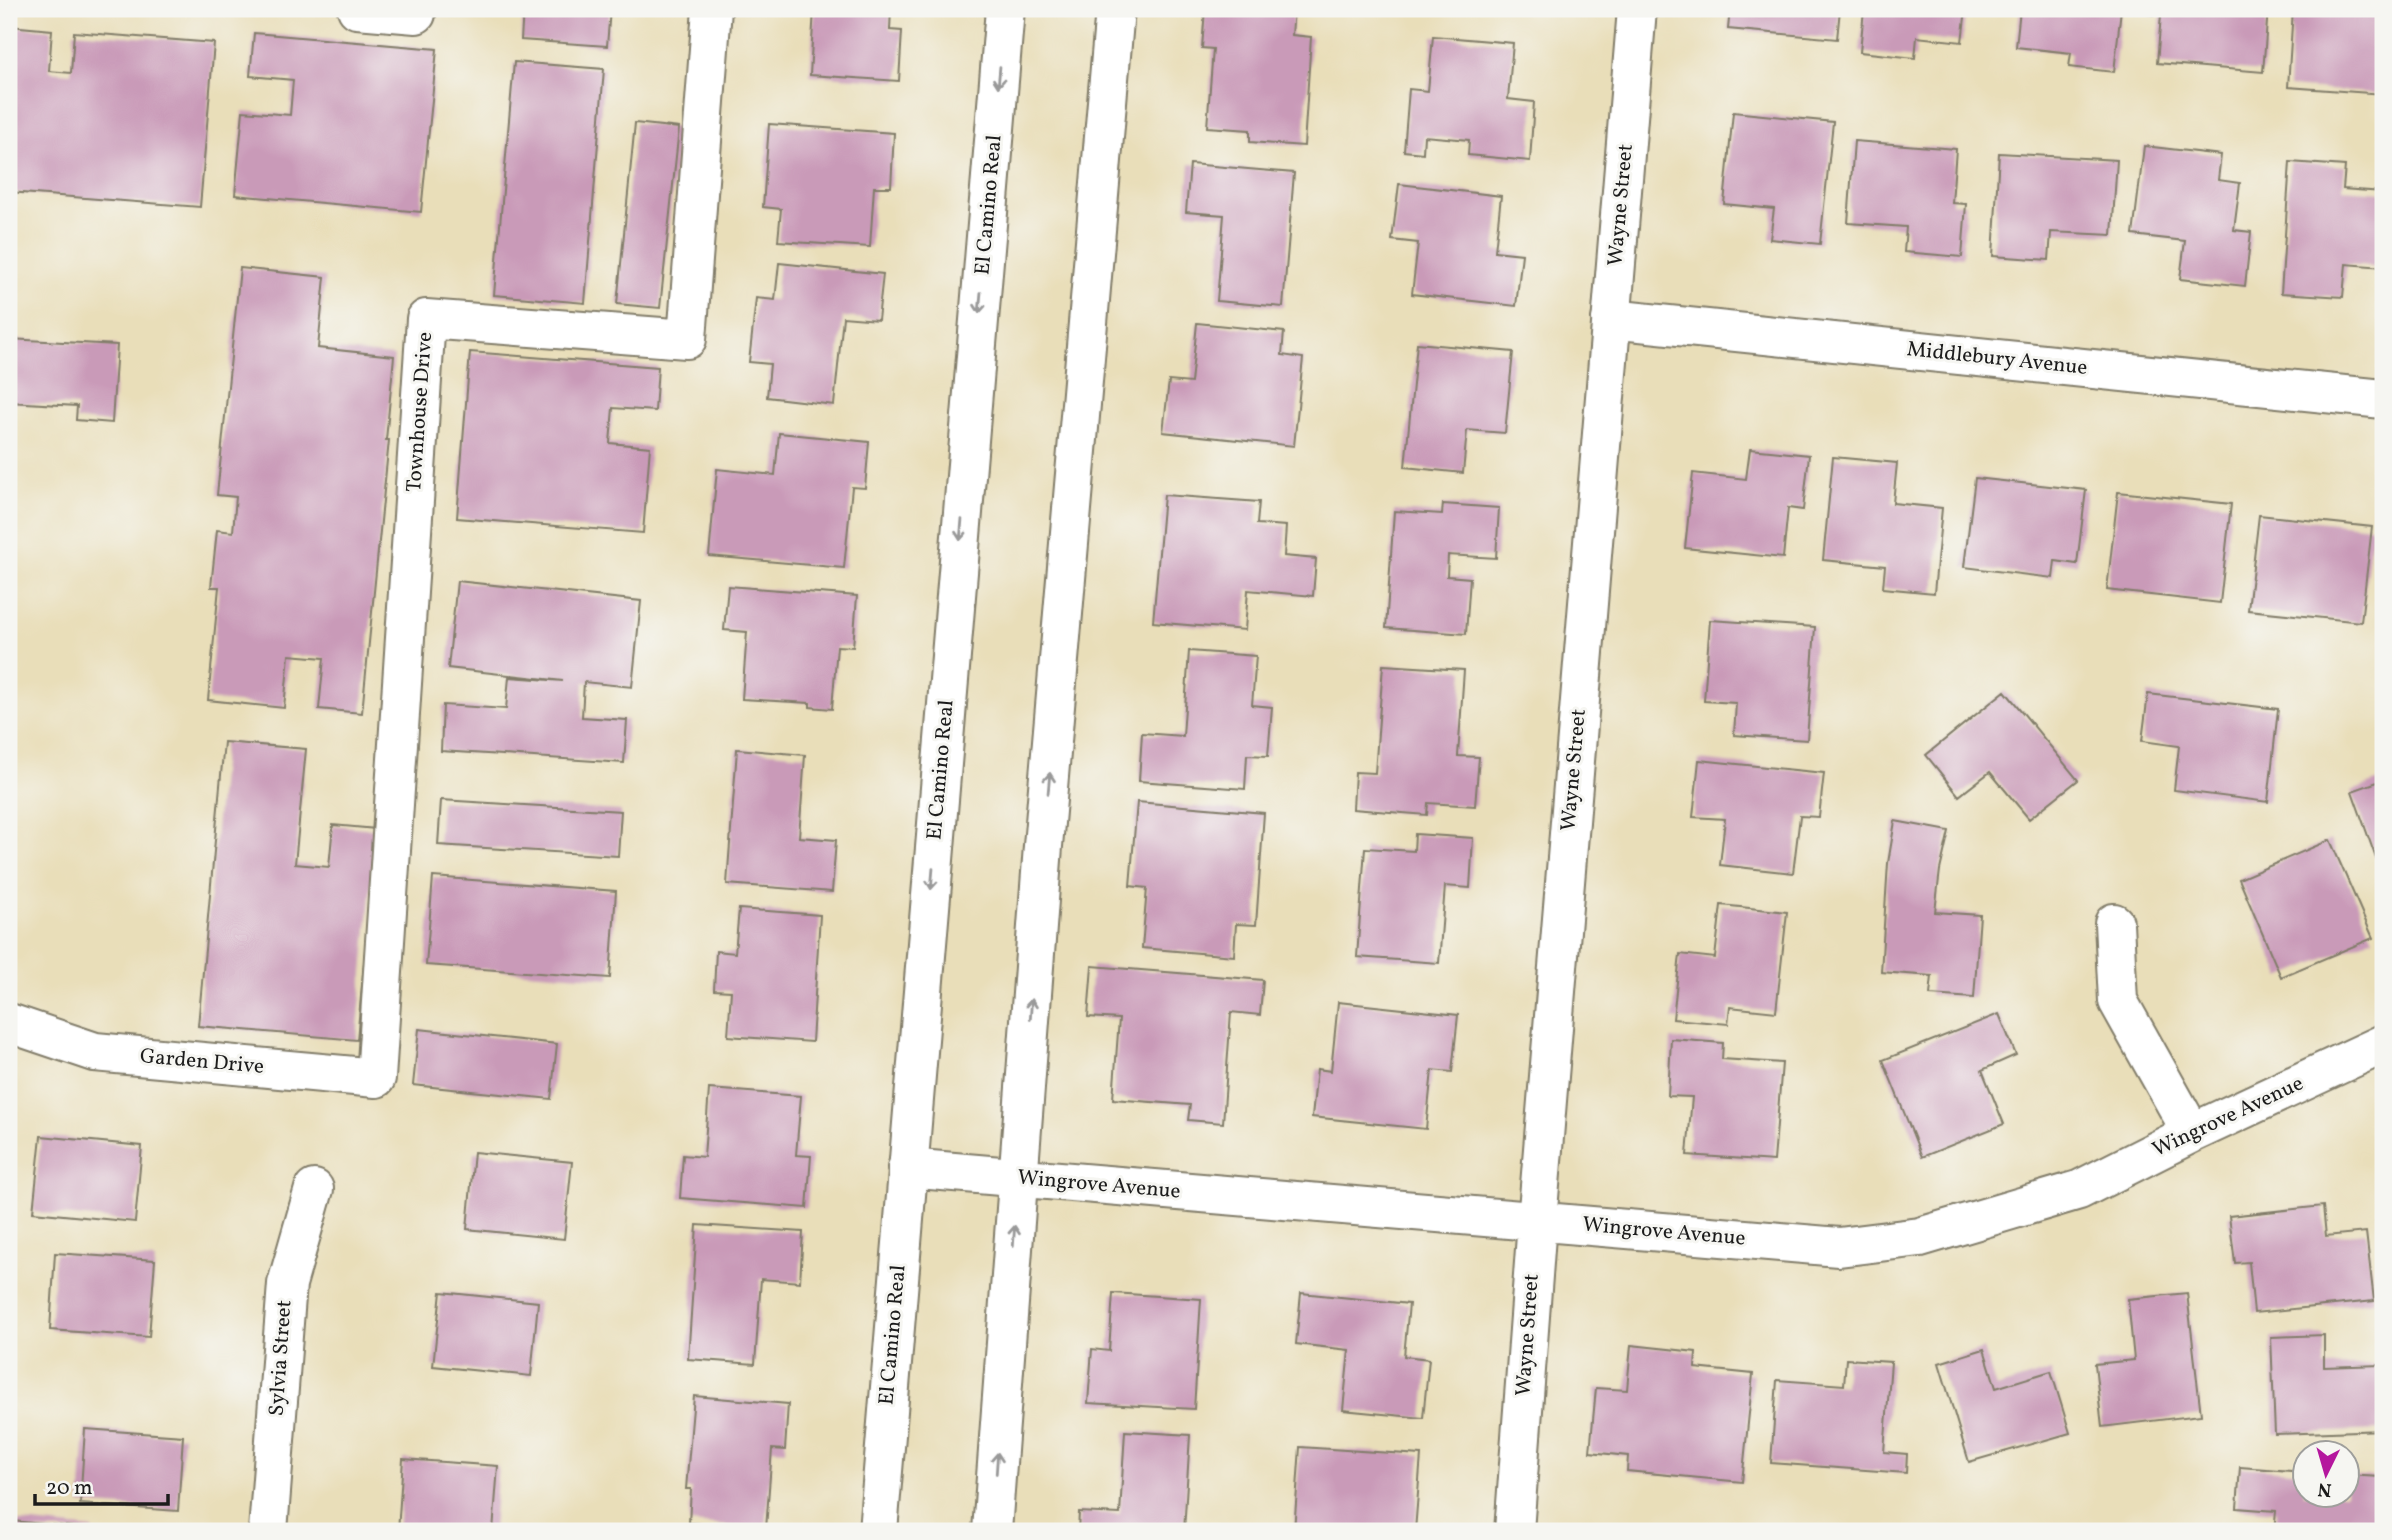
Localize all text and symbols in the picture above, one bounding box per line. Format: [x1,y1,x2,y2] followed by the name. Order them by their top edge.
[992,65,1005,88] one-way arrow
[968,134,1010,276] street label: El Camino Real
[1601,143,1641,267] street label: Wayne Street
[973,292,986,314] one-way arrow
[400,331,440,493] street label: Townhouse Drive
[1905,335,2089,383] street label: Middlebury Avenue
[954,518,967,541] one-way arrow
[920,699,962,841] street label: El Camino Real
[1554,708,1594,832] street label: Wayne Street
[1043,772,1056,794] one-way arrow
[925,867,938,890] one-way arrow
[1025,999,1038,1021] one-way arrow
[139,1042,265,1082] street label: Garden Drive
[2148,1069,2308,1165] street label: Wingrove Avenue
[1016,1163,1182,1207] street label: Wingrove Avenue
[1581,1210,1747,1254] street label: Wingrove Avenue
[1008,1226,1021,1248] one-way arrow
[872,1264,914,1406] street label: El Camino Real
[1509,1273,1547,1397] street label: Wayne Street
[262,1299,300,1417] street label: Sylvia Street
[2290,1438,2360,1508] north arrow
[991,1452,1004,1475] one-way arrow
[35,1463,168,1507] scale bar
[46,1474,92,1503] text: 20 m
[2316,1475,2333,1502] text: N

